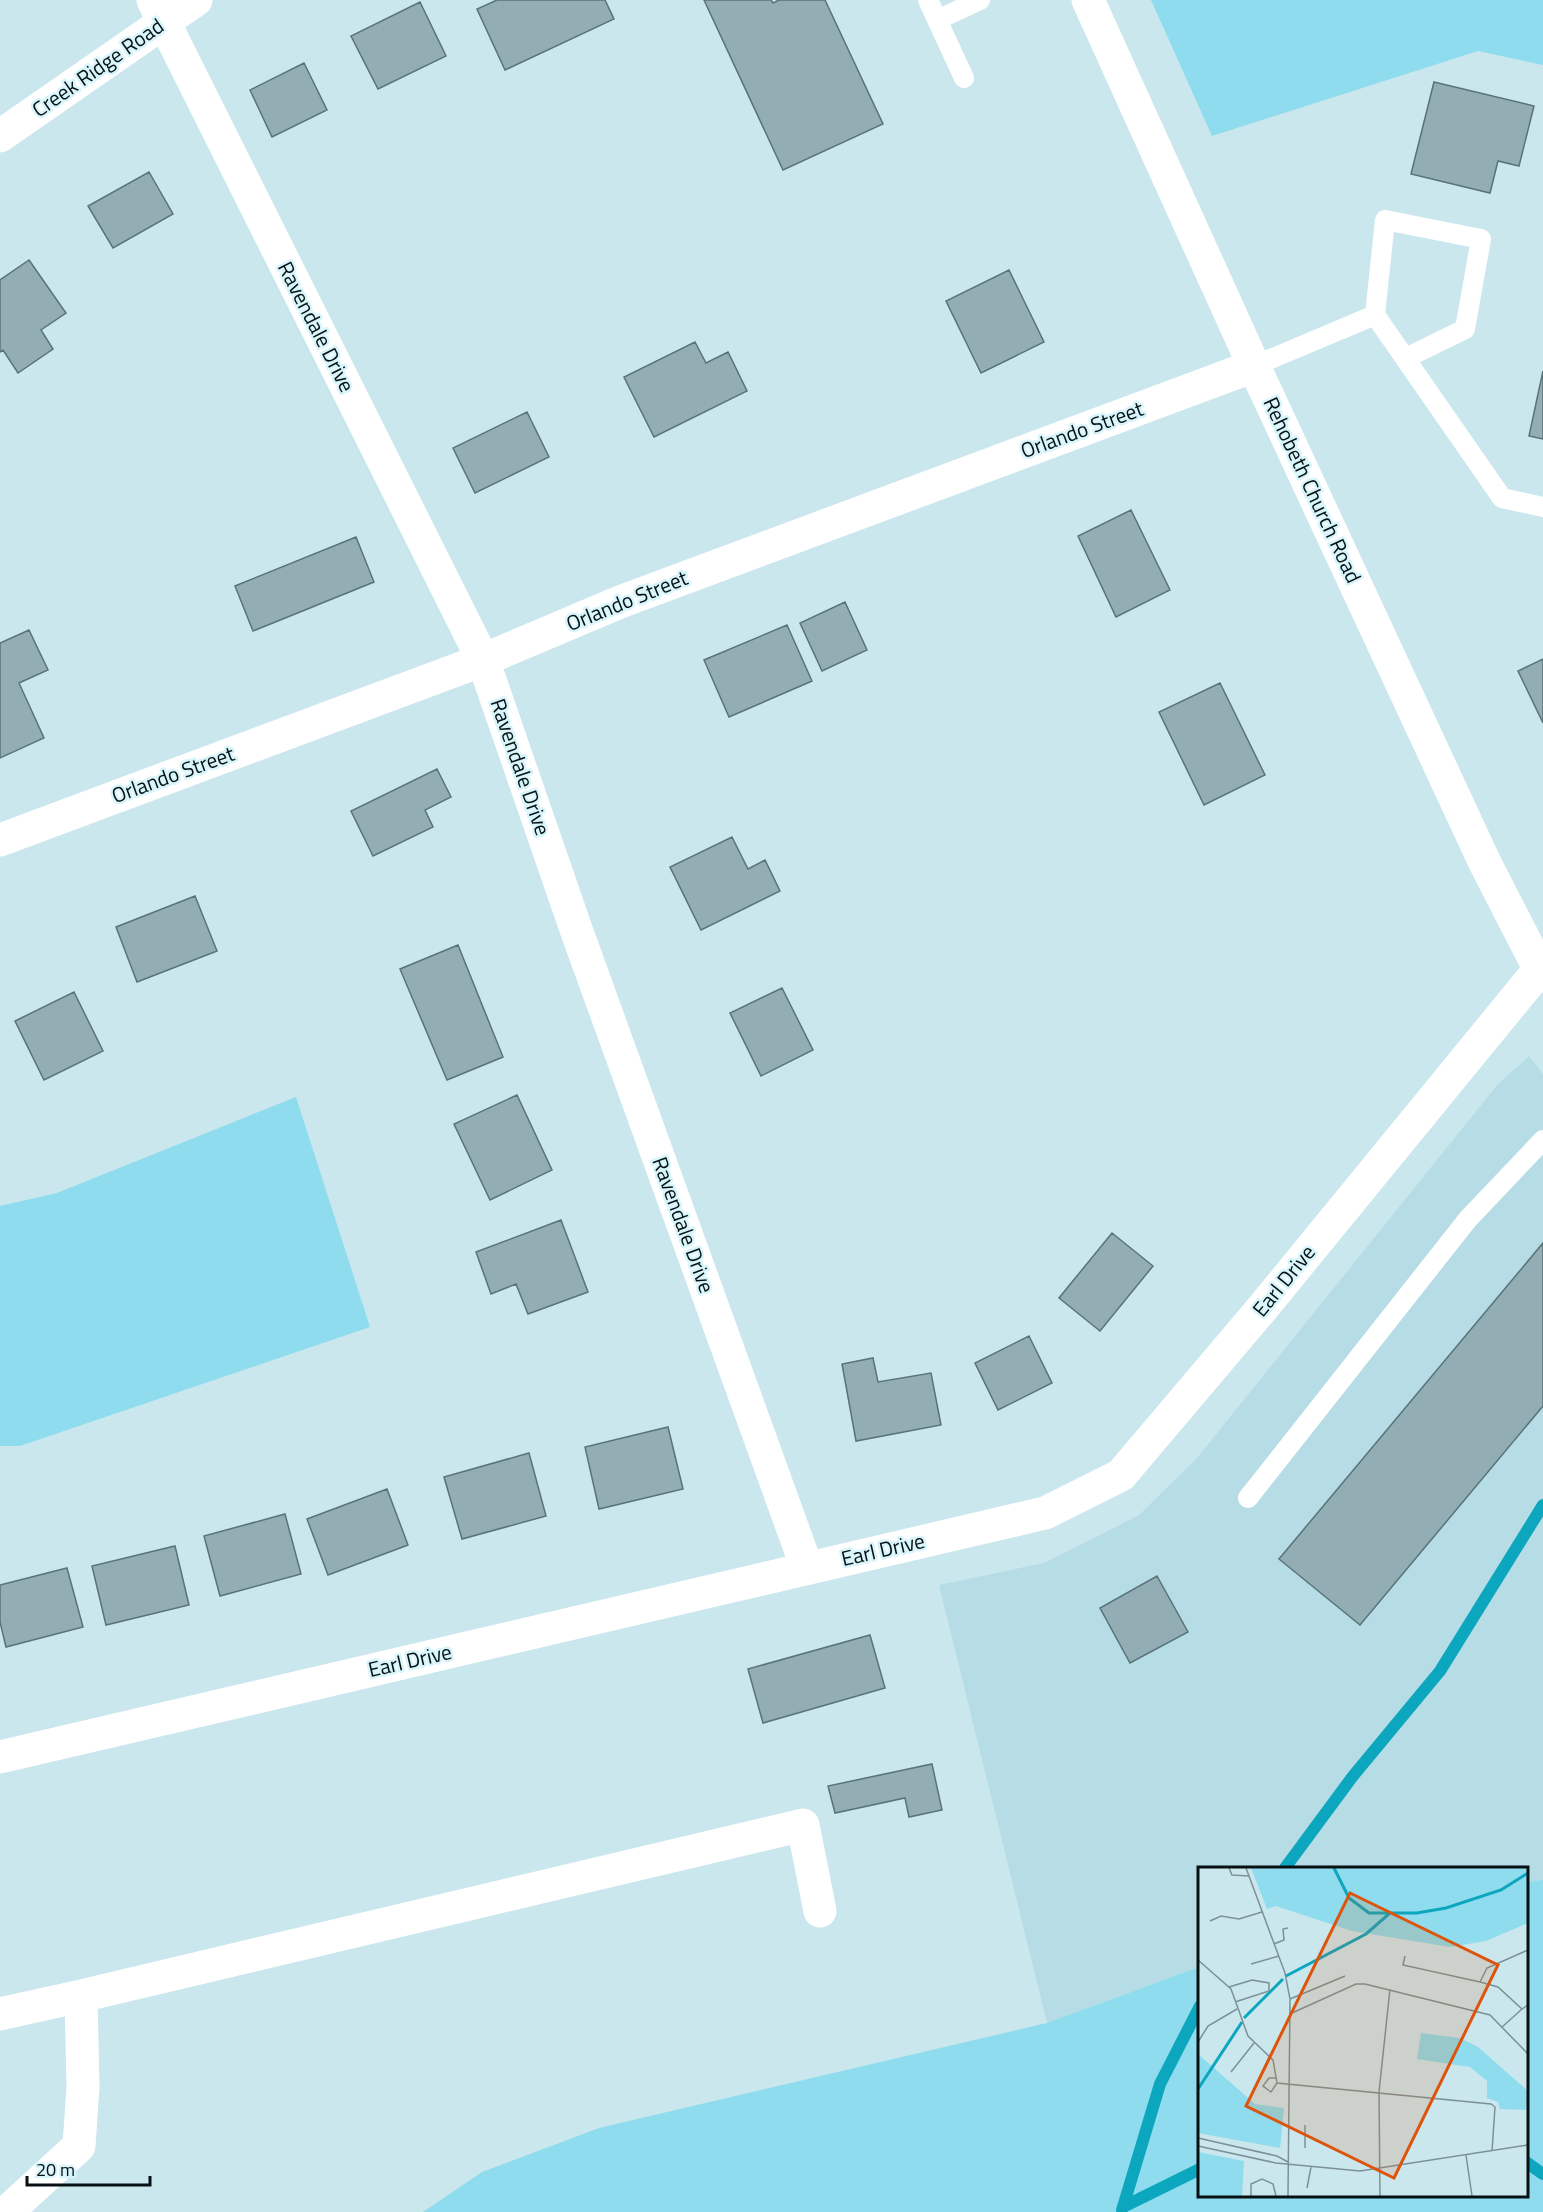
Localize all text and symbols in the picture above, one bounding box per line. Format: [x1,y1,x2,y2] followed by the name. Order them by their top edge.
[25,10,170,125] street label: Creek Ridge Road
[270,256,364,397] street label: Ravendale Drive
[1256,391,1370,588] street label: Rehobeth Church Road
[1016,392,1148,466] street label: Orlando Street
[561,561,693,639] street label: Orlando Street
[483,694,559,839] street label: Ravendale Drive
[107,737,239,811] street label: Orlando Street
[644,1152,723,1297] street label: Ravendale Drive
[1244,1237,1322,1323] street label: Earl Drive
[838,1524,928,1574] street label: Earl Drive
[365,1635,455,1685] street label: Earl Drive
[1198,1867,1528,2197] inset map
[27,2149,150,2187] scale bar
[36,2156,75,2183] text: 20 m

